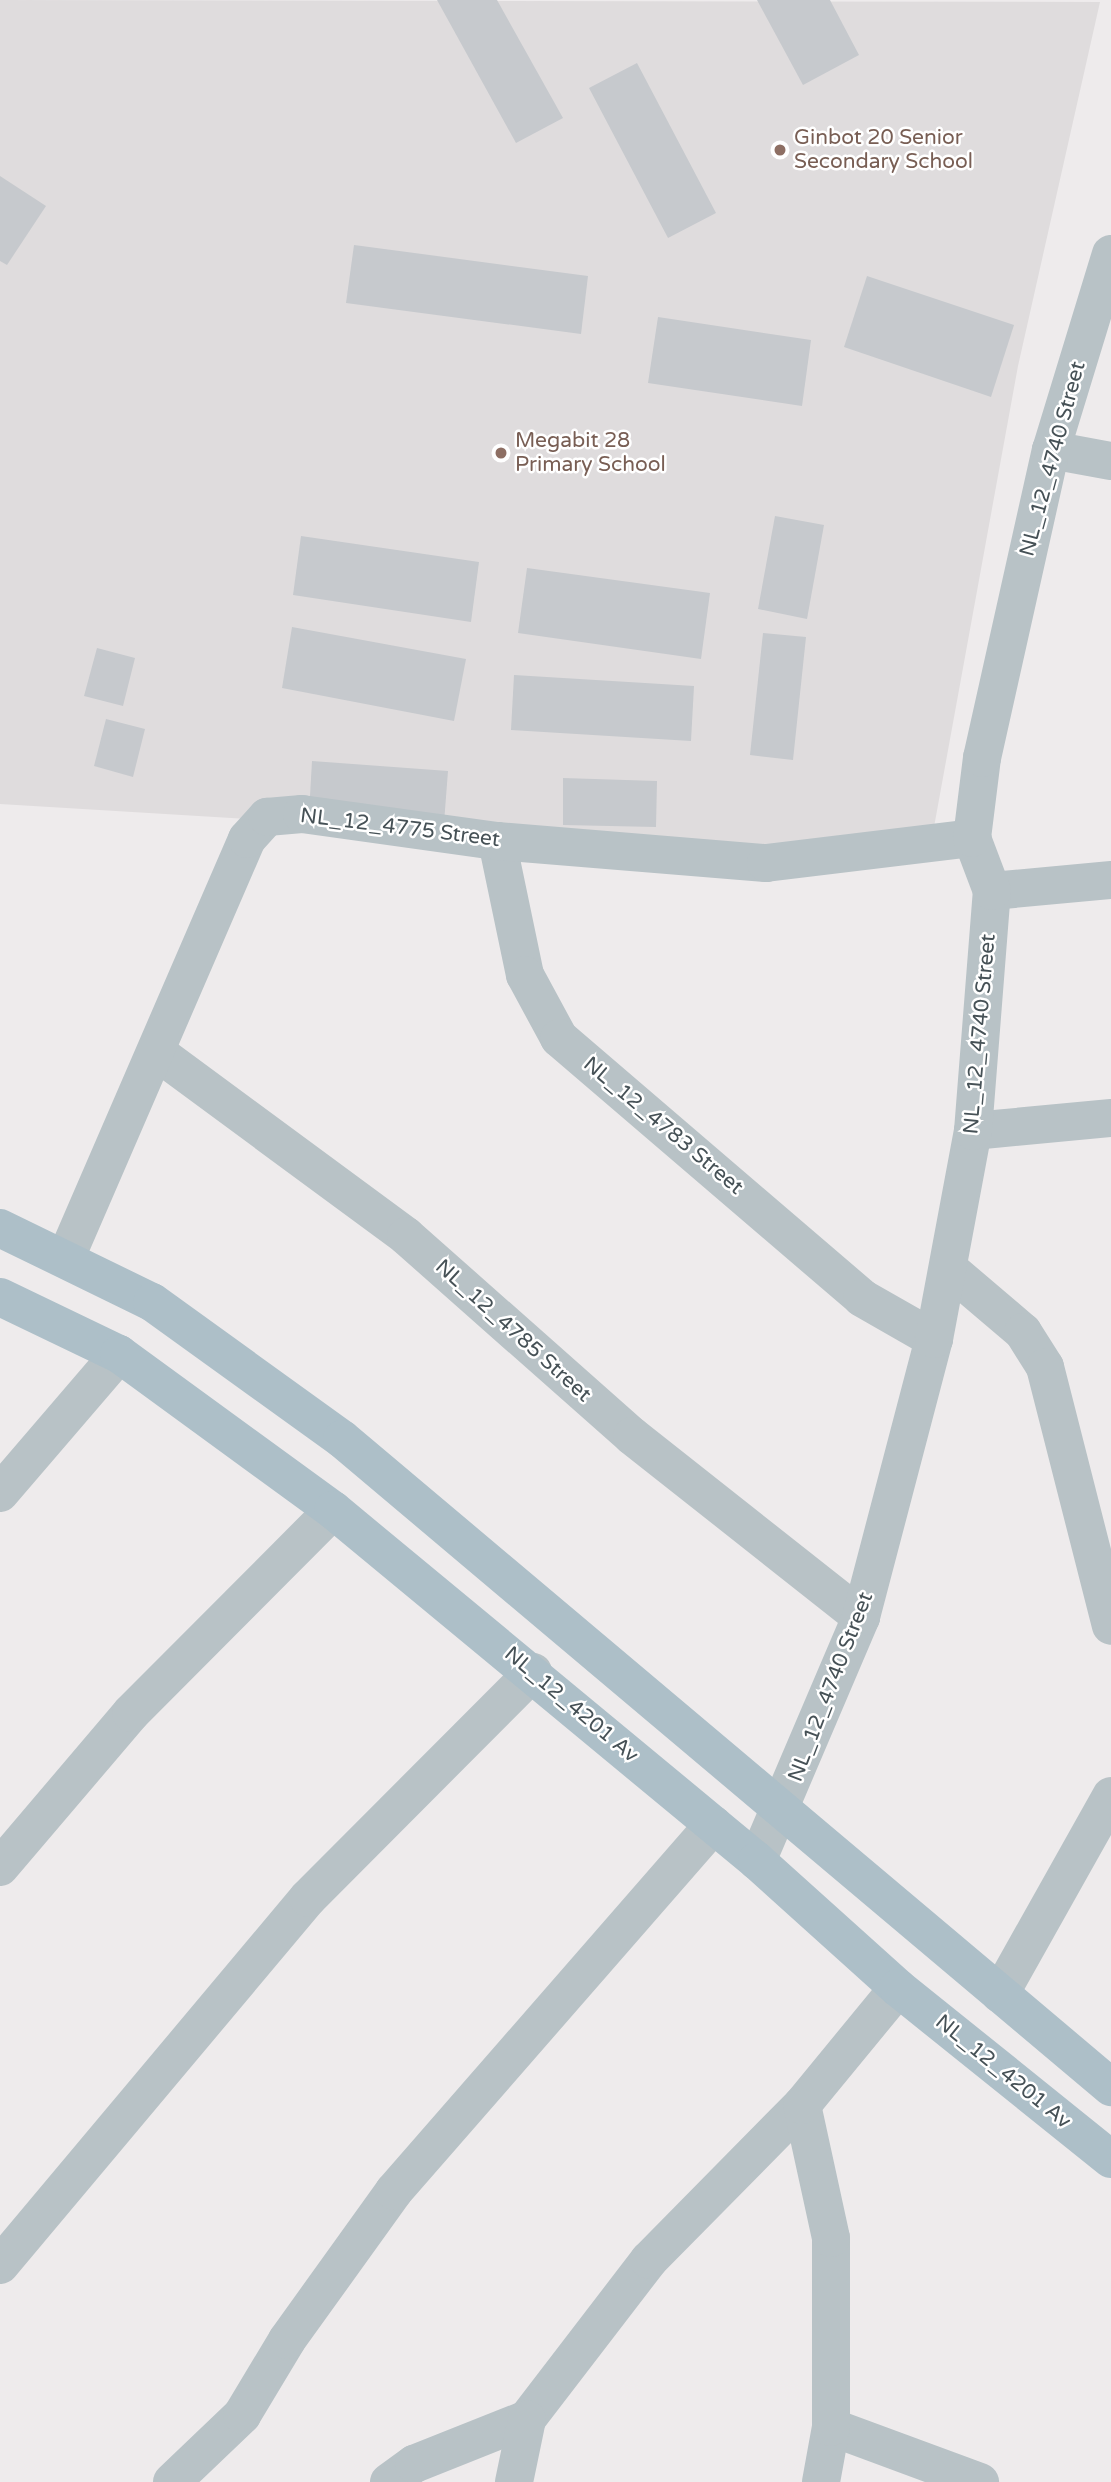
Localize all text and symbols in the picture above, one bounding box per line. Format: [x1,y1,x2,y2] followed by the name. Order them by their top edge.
[794,125,973,175] place label: Ginbot 20 Senior Secondary School
[772,142,788,158] marker: Ginbot 20 Senior Secondary School
[1015,359,1091,559] street label: NL_12_4740 Street
[515,428,666,478] place label: Megabit 28 Primary School
[493,445,509,461] marker: Megabit 28 Primary School
[299,803,501,853] street label: NL_12_4775 Street
[959,933,1001,1135] street label: NL_12_4740 Street
[578,1052,748,1200] street label: NL_12_4783 Street
[430,1254,596,1408] street label: NL_12_4785 Street
[783,1589,879,1785] street label: NL_12_4740 Street
[499,1642,643,1768] street label: NL_12_4201 Av
[930,2010,1076,2134] street label: NL_12_4201 Av

